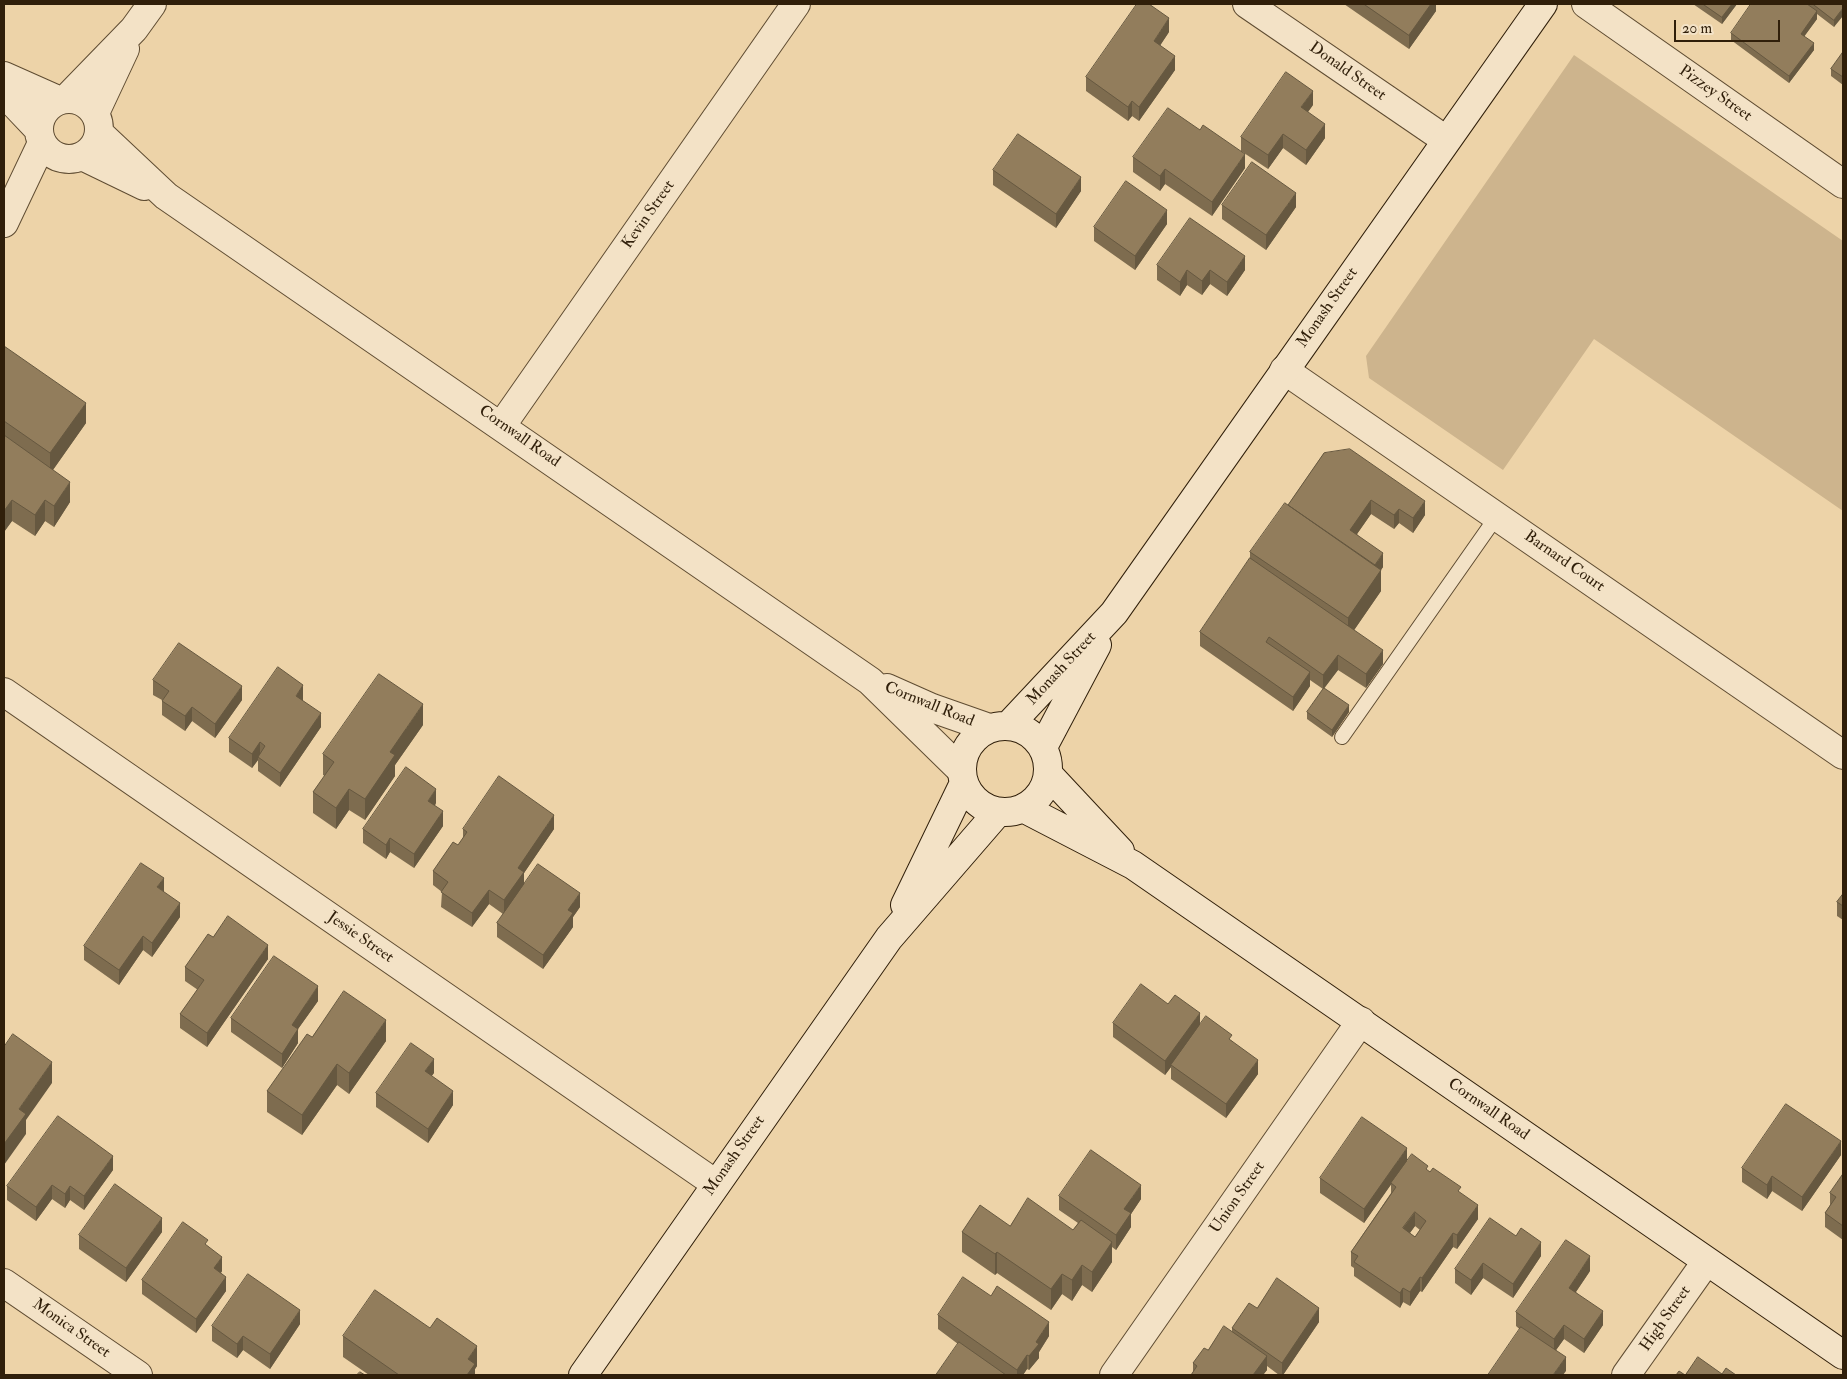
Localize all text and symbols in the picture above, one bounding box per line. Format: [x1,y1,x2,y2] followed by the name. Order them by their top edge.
[1677,10,1783,42] scale bar
[1682,19,1712,38] text: 20 m
[1305,38,1389,106] street label: Donald Street
[1675,62,1755,126] street label: Pizzey Street
[618,177,680,253] street label: Kevin Street
[1293,264,1363,352] street label: Monash Street
[475,402,563,472] street label: Cornwall Road
[1520,527,1608,597] street label: Barnard Court
[1023,628,1101,710] street label: Monash Street
[881,678,977,732] street label: Cornwall Road
[323,908,397,968] street label: Jessie Street
[1444,1075,1532,1145] street label: Cornwall Road
[700,1112,770,1200] street label: Monash Street
[1206,1158,1270,1238] street label: Union Street
[1636,1283,1696,1355] street label: High Street
[29,1295,113,1363] street label: Monica Street

